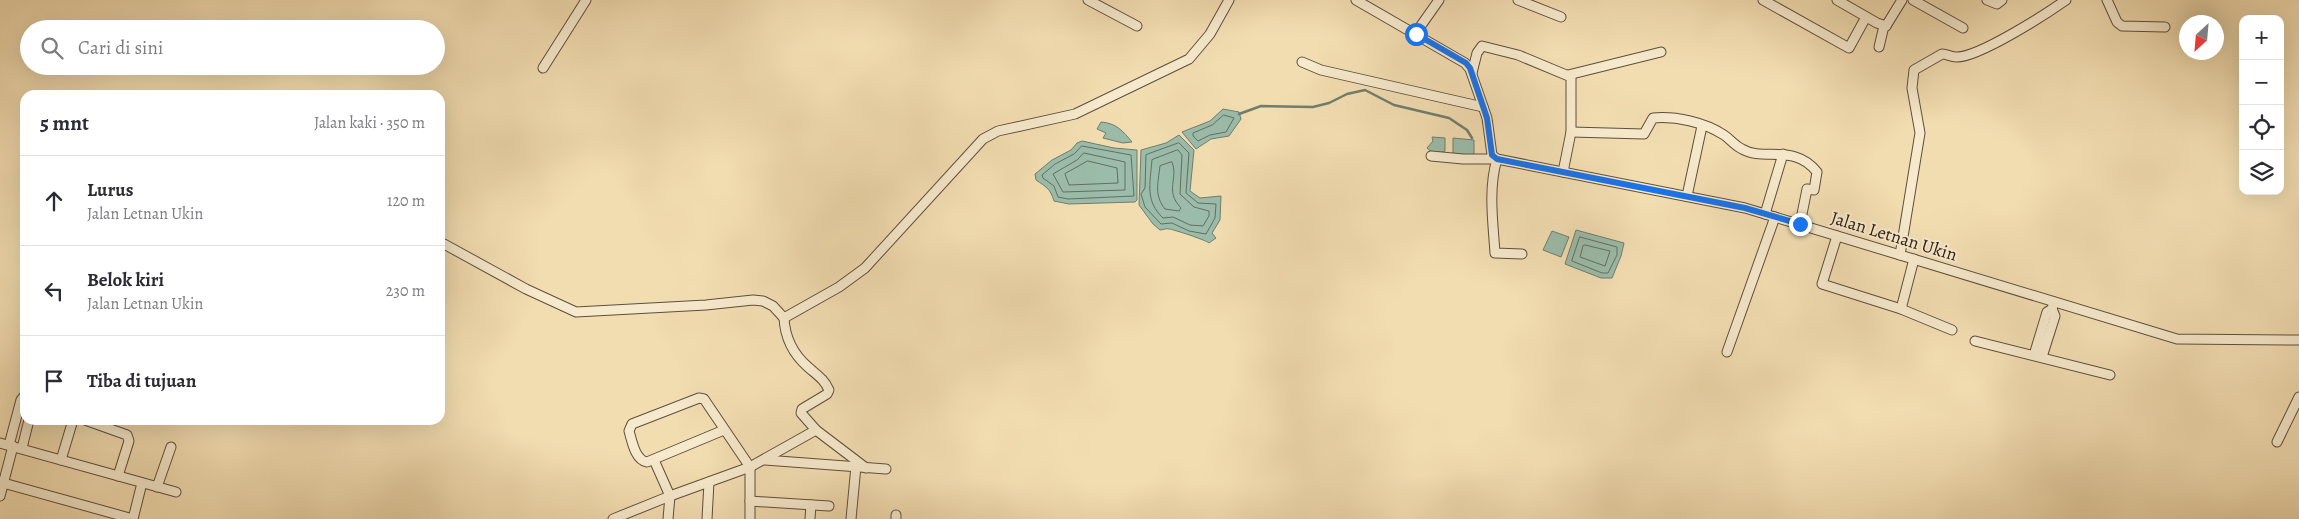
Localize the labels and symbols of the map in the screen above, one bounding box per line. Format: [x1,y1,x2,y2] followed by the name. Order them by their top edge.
[2179,15,2224,60] north arrow
[1405,23,1428,46] route start
[1828,205,1960,267] street label: Jalan Letnan Ukin
[1789,213,1812,236] route end

